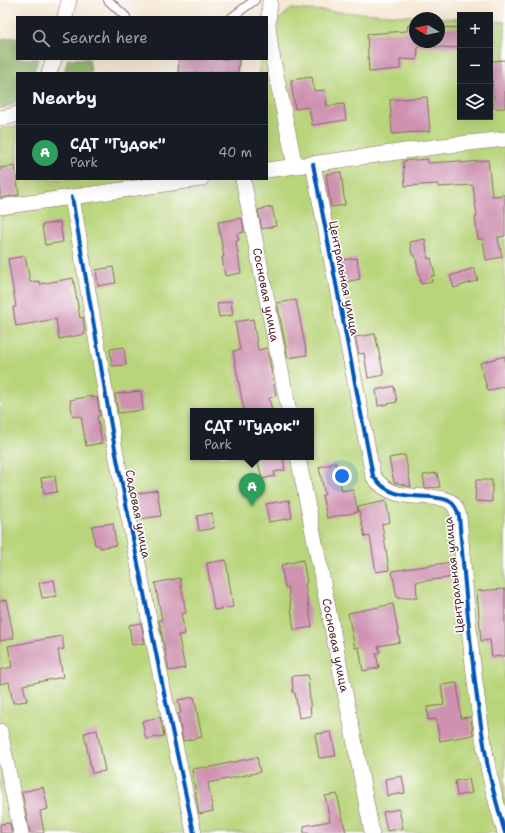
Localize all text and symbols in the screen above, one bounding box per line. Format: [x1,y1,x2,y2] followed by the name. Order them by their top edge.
[409,12,445,48] north arrow
[457,12,493,120] map controls
[457,12,493,48] button: +
[16,16,268,60] search box
[30,27,52,49] icon: search
[62,28,148,48] text: Search here
[457,48,493,84] button: −
[457,84,493,120] button: layers
[32,87,97,109] text: Nearby
[70,134,166,154] text: СДТ "Гудок"
[40,144,50,161] text: A
[218,144,252,161] text: 40 m
[70,154,98,171] text: Park
[325,219,363,337] street label: Центральная улица
[249,246,283,344] street label: Сосновая улица
[190,408,314,460] popup
[204,416,300,436] text: СДТ "Гудок"
[204,436,232,453] text: Park
[332,466,352,486] your location
[122,468,155,560] street label: Садовая улица
[239,473,265,506] pin: A
[440,516,468,634] street label: Центральная улица
[318,597,353,694] street label: Сосновая улица

